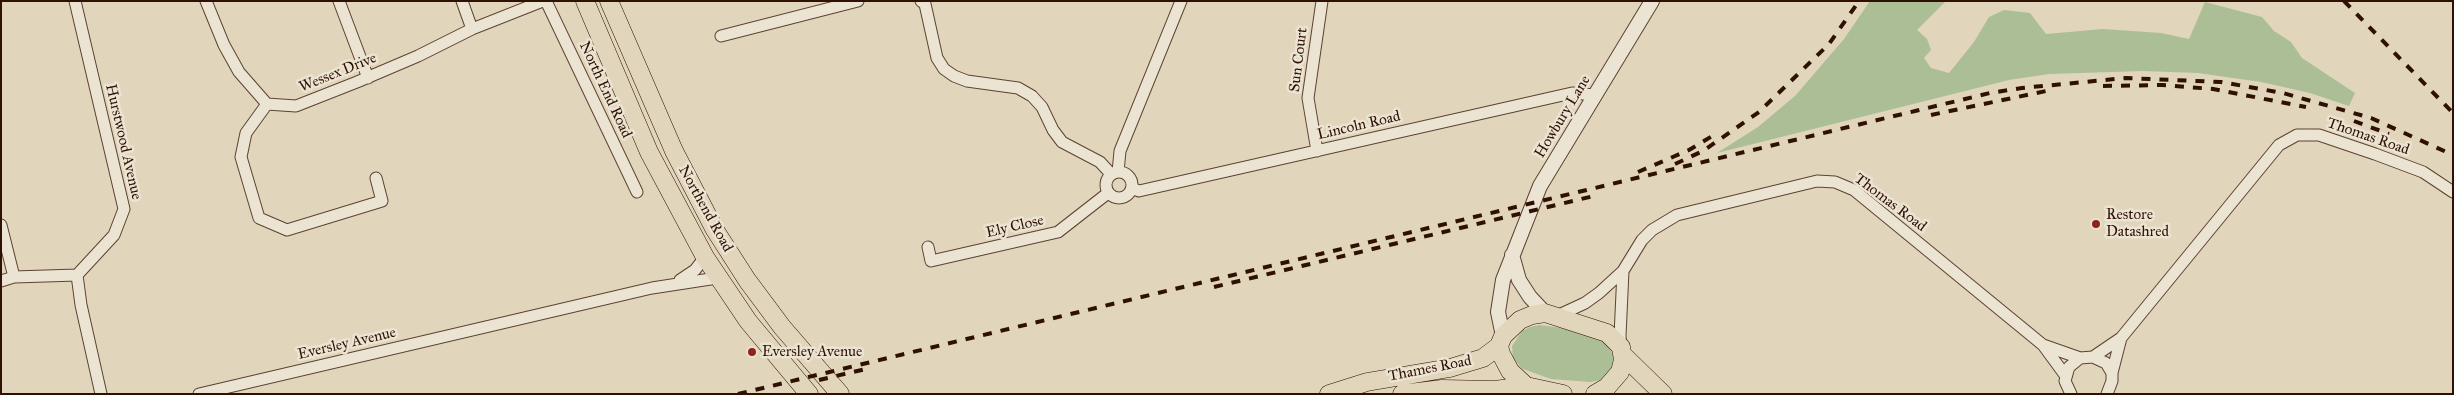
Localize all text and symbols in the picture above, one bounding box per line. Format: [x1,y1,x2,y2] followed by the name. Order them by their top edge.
[1286,27,1312,93] street label: Sun Court
[575,39,635,141] street label: North End Road
[297,49,379,97] street label: Wessex Drive
[1531,72,1595,162] street label: Howbury Lane
[101,82,145,202] street label: Hurstwood Avenue
[1316,108,1402,144] street label: Lincoln Road
[2325,115,2411,159] street label: Thomas Road
[674,162,736,256] street label: Northend Road
[1850,170,1930,236] street label: Thomas Road
[2106,206,2169,241] place label: Restore Datashred
[985,212,1045,242] street label: Ely Close
[2090,218,2102,230] marker: Restore Datashred
[296,324,398,364] street label: Eversley Avenue
[762,343,862,361] place label: Eversley Avenue
[746,346,758,358] marker: Eversley Avenue
[1387,352,1473,386] street label: Thames Road

